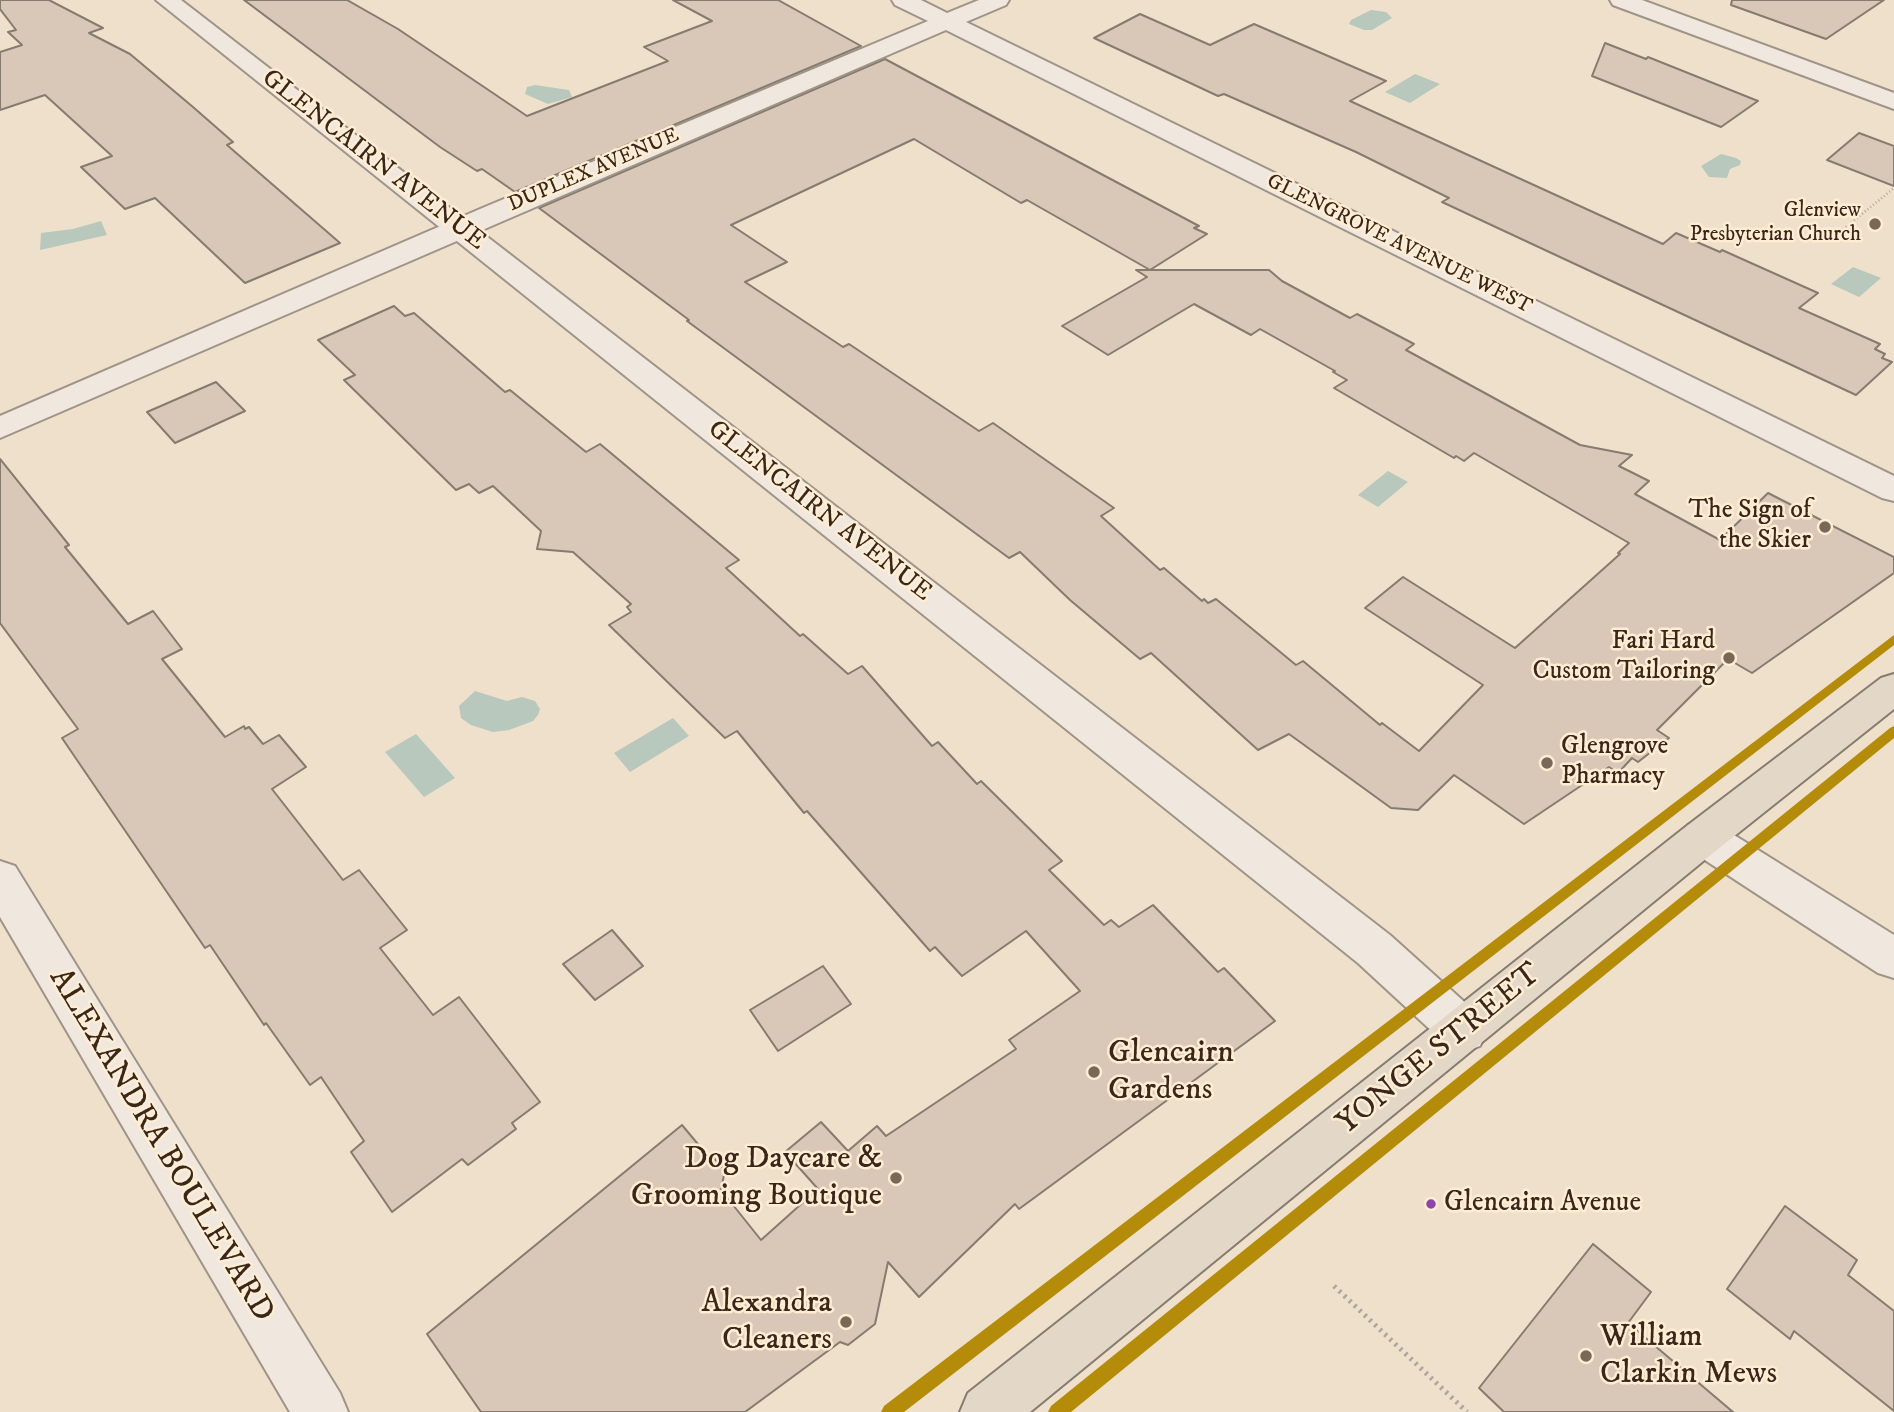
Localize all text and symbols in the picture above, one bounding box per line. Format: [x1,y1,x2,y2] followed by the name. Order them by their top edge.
[255,64,491,258] street label: GLENCAIRN AVENUE
[505,124,683,218] street label: DUPLEX AVENUE
[1262,170,1536,320] street label: GLENGROVE AVENUE WEST
[1690,199,1861,249] place label: Glenview Presbyterian Church
[1867,216,1883,232] marker: Glenview Presbyterian Church
[701,415,937,609] street label: GLENCAIRN AVENUE
[1688,496,1811,558] place label: The Sign of the Skier
[1817,519,1833,535] marker: The Sign of the Skier
[1532,627,1715,688] place label: Fari Hard Custom Tailoring
[1721,650,1737,666] marker: Fari Hard Custom Tailoring
[1561,732,1668,794] place label: Glengrove Pharmacy
[1539,755,1555,771] marker: Glengrove Pharmacy
[1330,956,1550,1144] street label: YONGE STREET
[39,962,281,1330] street label: ALEXANDRA BOULEVARD
[1108,1035,1234,1110] place label: Glencairn Gardens
[1086,1064,1102,1080] marker: Glencairn Gardens
[631,1141,882,1216] place label: Dog Daycare & Grooming Boutique
[888,1170,904,1186] marker: Dog Daycare & Grooming Boutique
[1444,1187,1641,1221] place label: Glencairn Avenue
[1424,1197,1438,1211] marker: Glencairn Avenue
[701,1285,832,1360] place label: Alexandra Cleaners
[838,1314,854,1330] marker: Alexandra Cleaners
[1600,1319,1777,1394] place label: William Clarkin Mews
[1578,1348,1594,1364] marker: William Clarkin Mews

